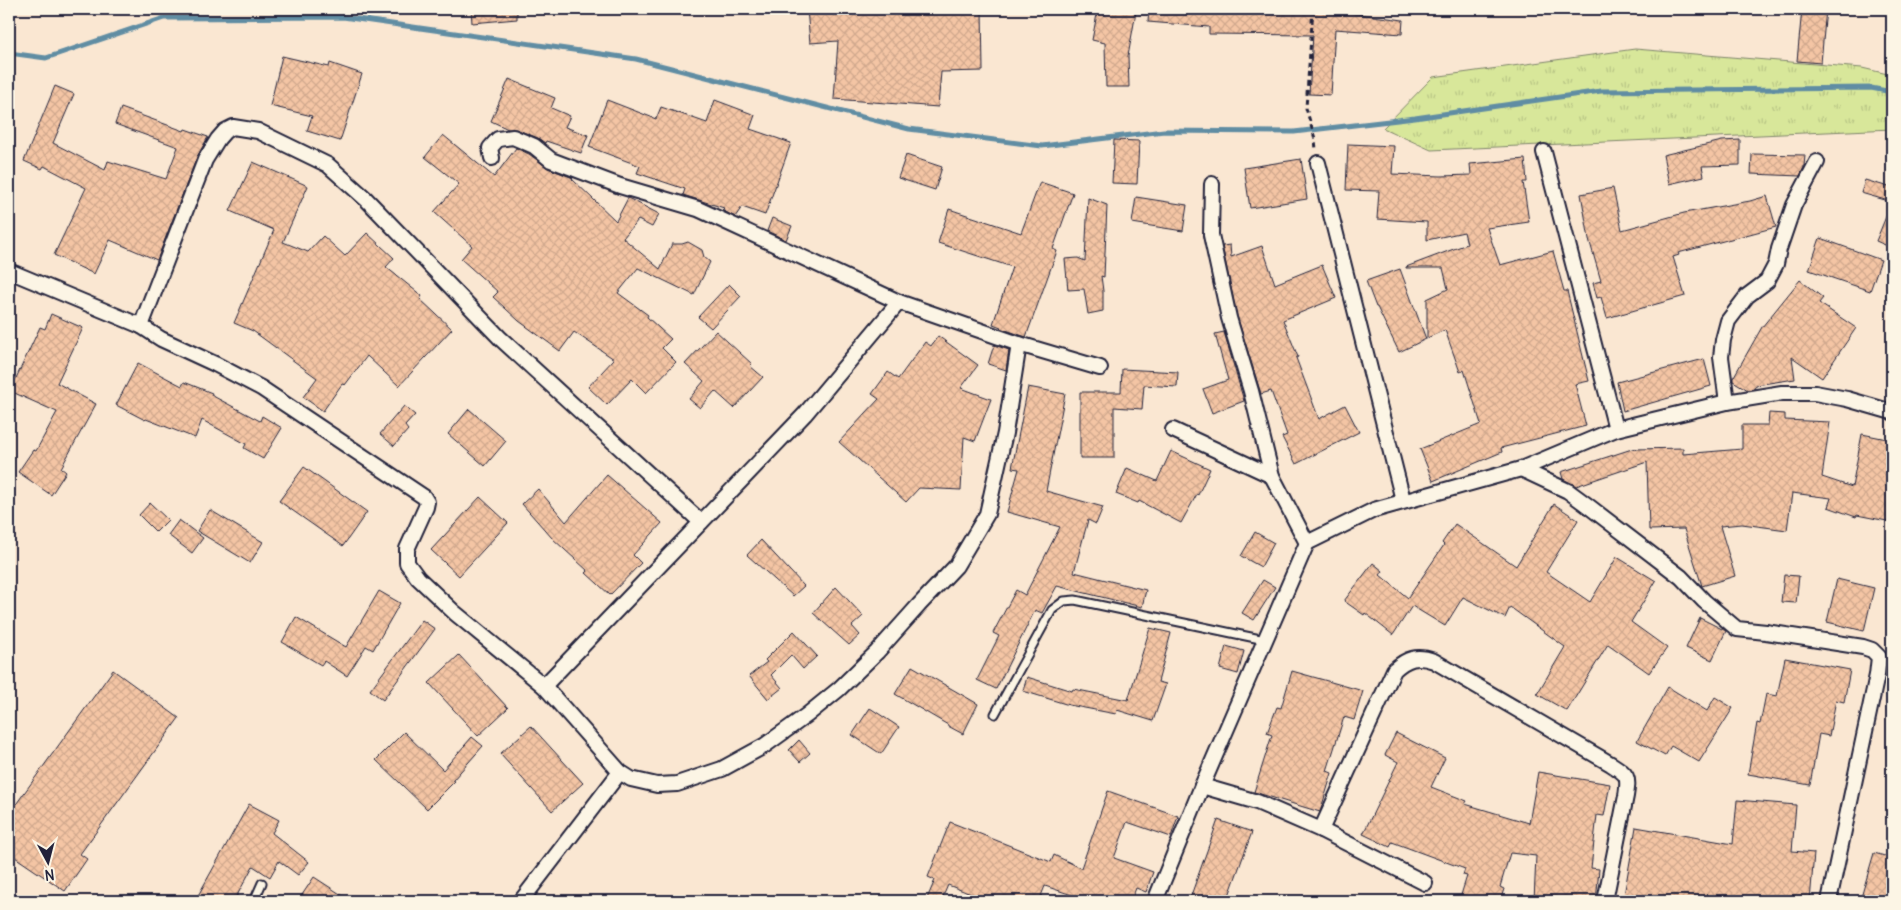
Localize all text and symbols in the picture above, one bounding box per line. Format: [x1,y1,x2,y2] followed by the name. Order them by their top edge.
[22,838,72,888] north arrow
[44,865,55,884] text: N

